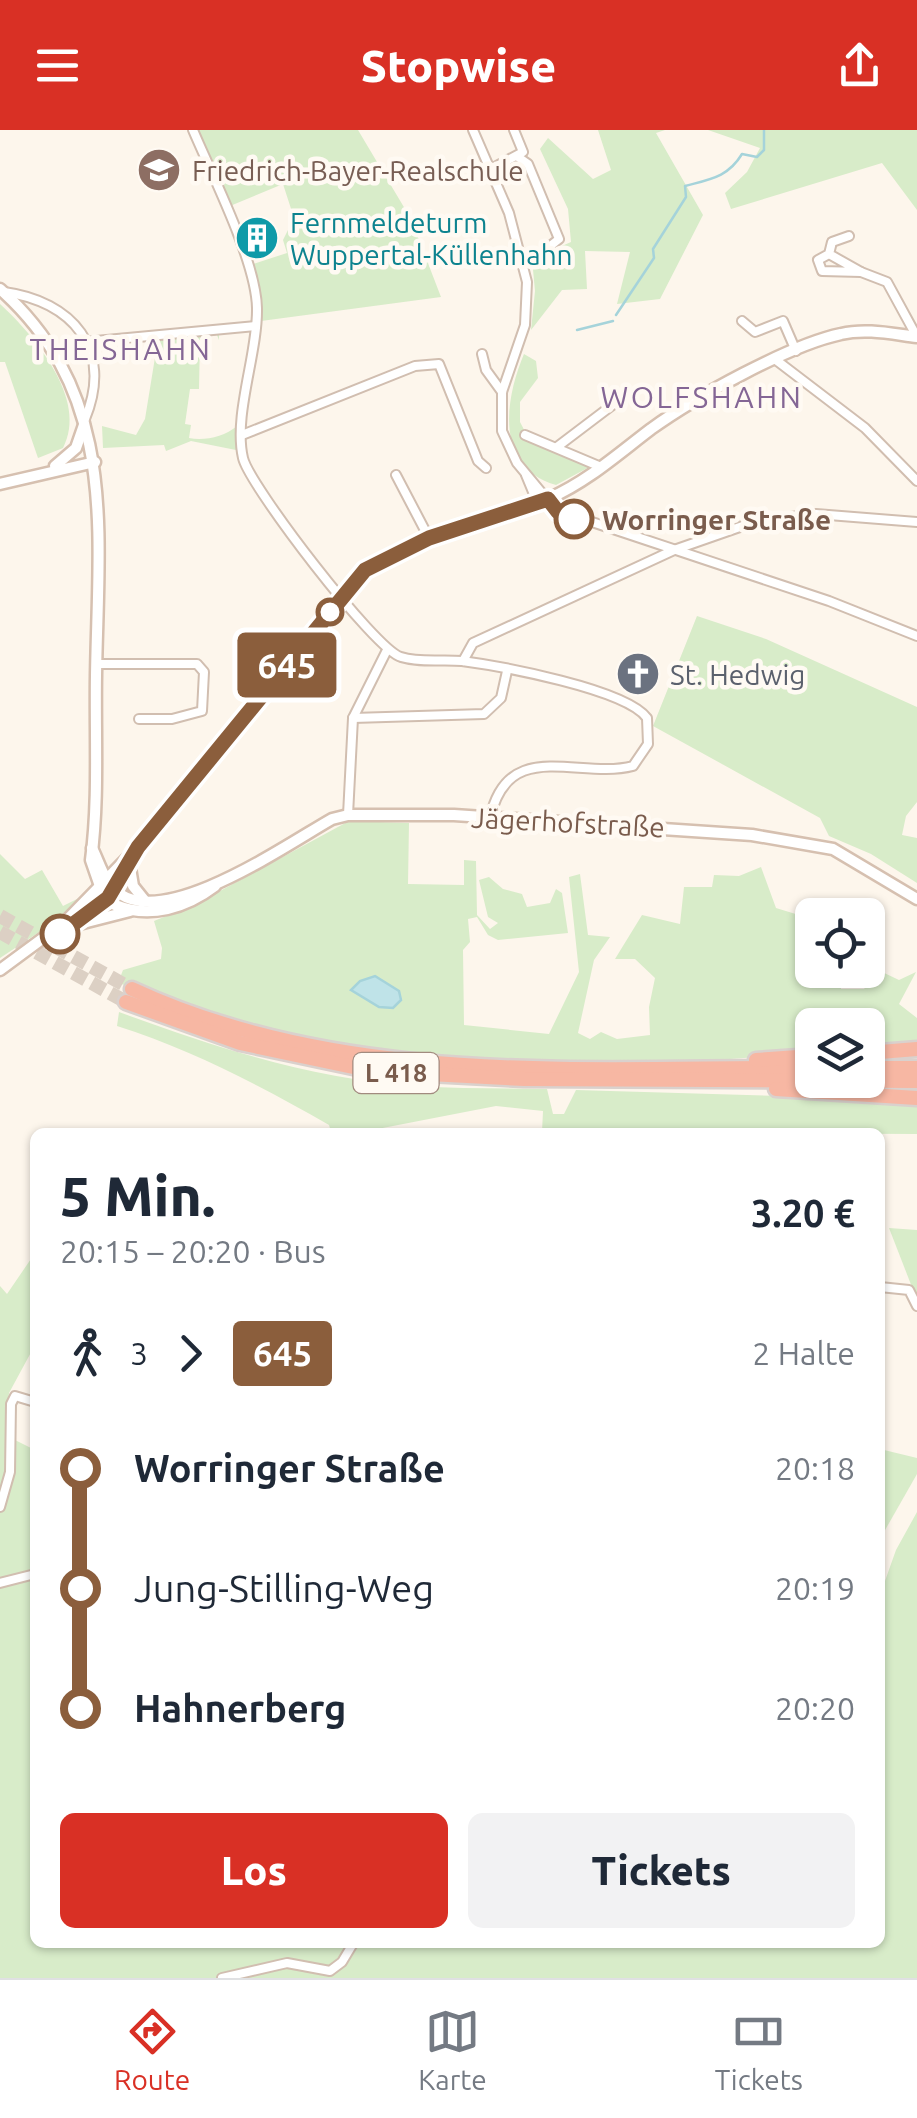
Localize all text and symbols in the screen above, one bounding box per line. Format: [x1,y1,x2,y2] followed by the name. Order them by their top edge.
[30,38,85,93] icon: menu
[832,38,887,93] icon: share
[361,40,556,91] text: Stopwise
[136,147,182,193] school or university icon: Friedrich-Bayer-Realschule
[192,155,524,186] place label: Friedrich-Bayer-Realschule
[290,207,573,270] place label: Fernmeldeturm Wuppertal-Küllenhahn
[234,215,280,261] building icon: Fernmeldeturm Wuppertal-Küllenhahn
[29,332,213,366] district label: THEISHAHN
[601,380,803,414] district label: WOLFSHAHN
[555,500,593,538] marker: Worringer Straße
[602,504,831,535] place label: Worringer Straße
[317,599,343,625] unlabelled marker
[230,632,344,698] line badge: 645
[257,645,317,685] text: 645
[615,651,661,697] church icon: St. Hedwig
[670,659,805,690] place label: St. Hedwig
[470,801,666,843] street label: Jägerhofstraße
[795,898,885,1098] map controls
[795,898,885,988] button: locate
[41,915,79,953] unlabelled marker
[795,1008,885,1098] button: layers
[354,1053,438,1093] road number: L 418
[60,1165,215,1226] text: 5 Min.
[751,1192,855,1234] text: 3.20 €
[60,1233,326,1269] text: 20:15 – 20:20 · Bus
[60,1326,115,1381] icon: walk
[163,1326,218,1381] icon: forward
[253,1333,312,1373] text: 645
[130,1335,148,1371] text: 3
[752,1335,855,1371] text: 2 Halte
[134,1447,445,1489] text: Worringer Straße
[775,1450,855,1486] text: 20:18
[134,1567,434,1609] text: Jung-Stilling-Weg
[775,1570,855,1606] text: 20:19
[134,1687,347,1729] text: Hahnerberg
[775,1690,855,1726] text: 20:20
[60,1813,448,1928] button: Los
[468,1813,855,1928] button: Tickets
[114,2004,190,2095] tab: Route
[418,2004,487,2095] tab: Karte
[715,2004,803,2095] tab: Tickets

